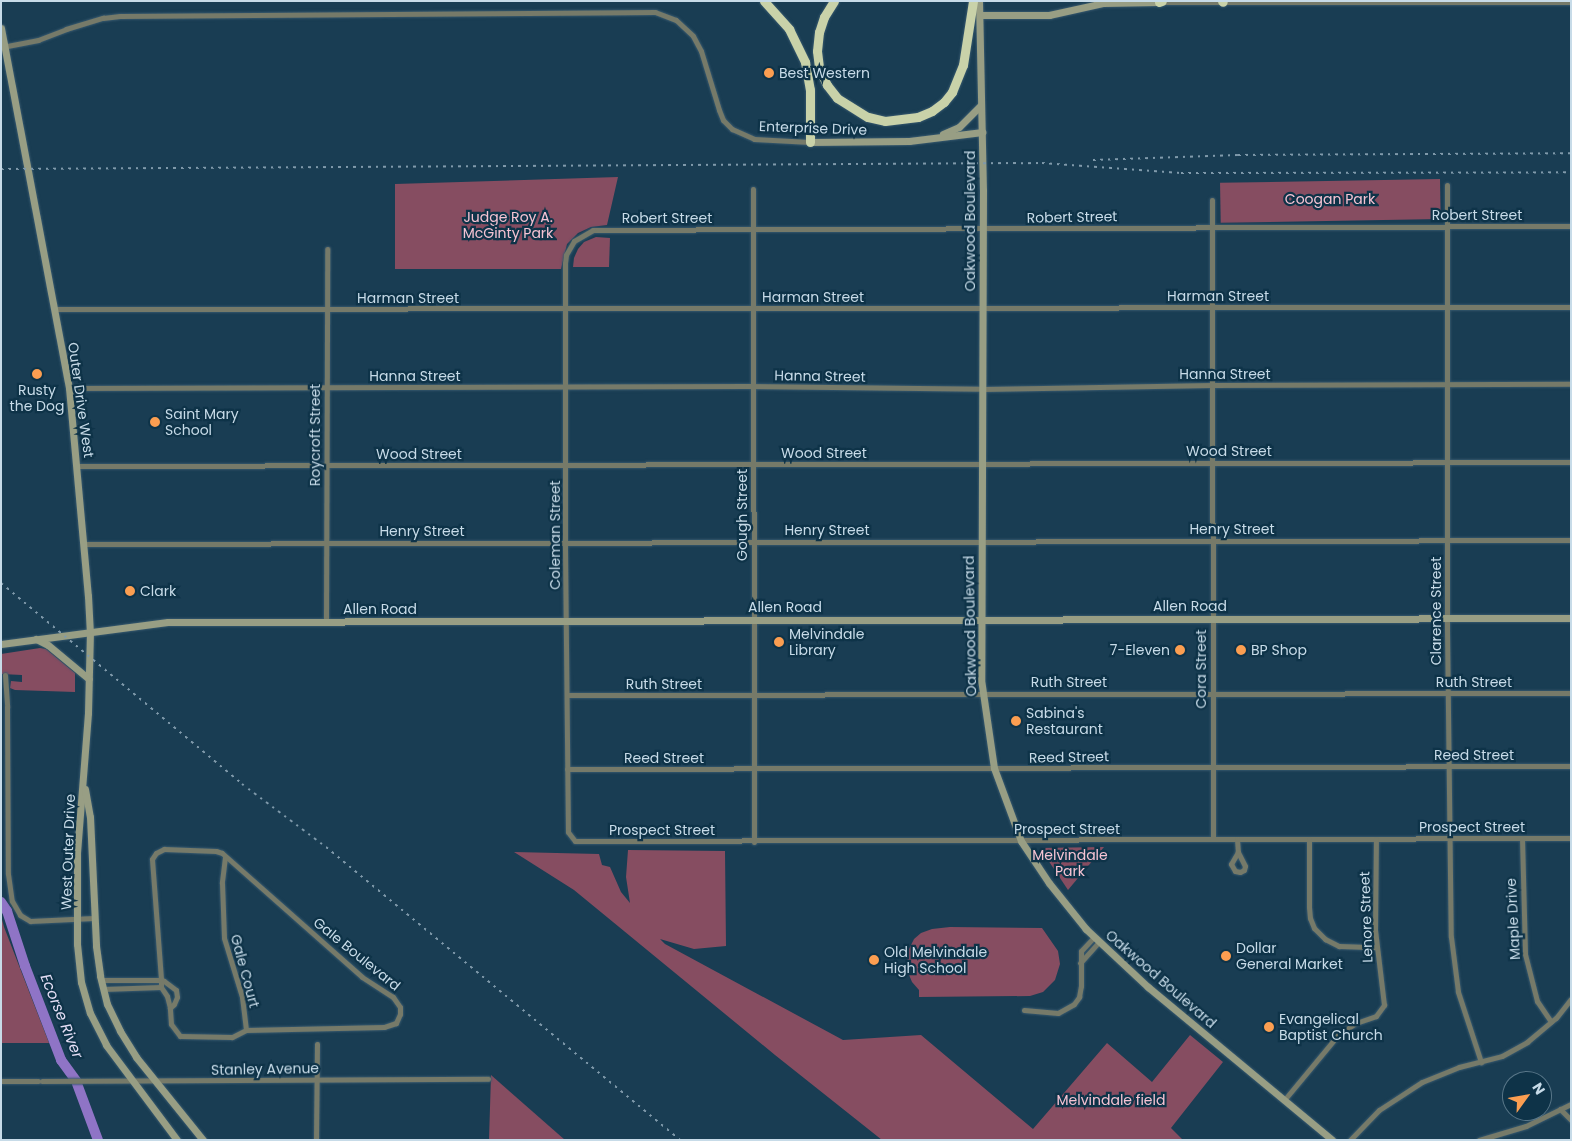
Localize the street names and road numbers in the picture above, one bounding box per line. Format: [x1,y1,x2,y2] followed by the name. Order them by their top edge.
[759,118,867,138] street label: Enterprise Drive
[962,151,978,291] street label: Oakwood Boulevard
[1432,207,1522,223] street label: Robert Street
[1027,208,1117,226] street label: Robert Street
[622,210,712,226] street label: Robert Street
[1167,288,1269,304] street label: Harman Street
[762,289,864,305] street label: Harman Street
[357,290,459,306] street label: Harman Street
[65,341,97,459] street label: Outer Drive West
[1179,366,1271,382] street label: Hanna Street
[774,367,866,385] street label: Hanna Street
[369,368,461,384] street label: Hanna Street
[307,384,323,486] street label: Roycroft Street
[1186,443,1272,459] street label: Wood Street
[781,445,867,461] street label: Wood Street
[376,446,462,462] street label: Wood Street
[734,469,750,561] street label: Gough Street
[547,480,563,590] street label: Coleman Street
[1189,521,1275,537] street label: Henry Street
[784,522,870,538] street label: Henry Street
[379,523,465,539] street label: Henry Street
[960,555,980,697] street label: Oakwood Boulevard
[1428,557,1444,665] street label: Clarence Street
[1153,598,1227,614] street label: Allen Road
[748,599,822,615] street label: Allen Road
[343,601,417,617] street label: Allen Road
[1193,629,1209,709] street label: Cora Street
[1031,674,1107,690] street label: Ruth Street
[1436,674,1512,690] street label: Ruth Street
[626,676,702,692] street label: Ruth Street
[1434,747,1514,763] street label: Reed Street
[1029,748,1109,766] street label: Reed Street
[624,750,704,766] street label: Reed Street
[58,794,78,910] street label: West Outer Drive
[1419,819,1525,835] street label: Prospect Street
[1014,821,1120,837] street label: Prospect Street
[609,822,715,838] street label: Prospect Street
[1356,871,1376,963] street label: Lenore Street
[1502,878,1524,960] street label: Maple Drive
[310,914,404,994] street label: Gale Boulevard
[1102,926,1220,1032] street label: Oakwood Boulevard
[227,932,263,1010] street label: Gale Court
[211,1060,319,1078] street label: Stanley Avenue

